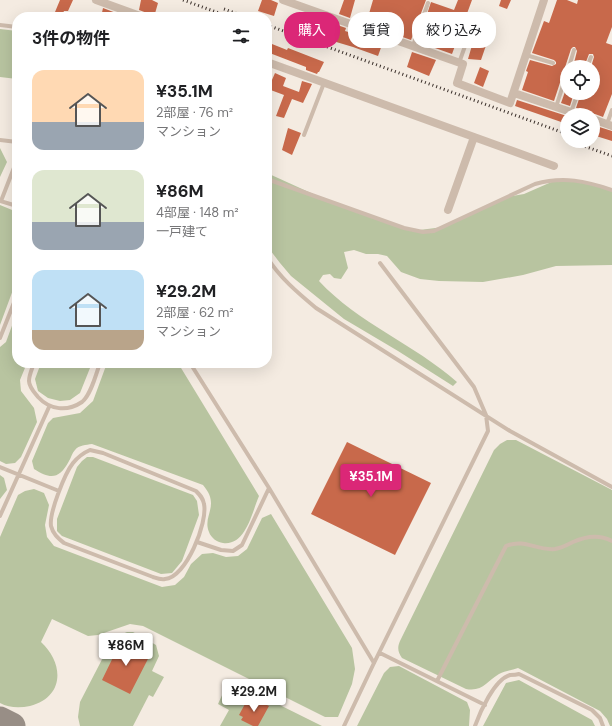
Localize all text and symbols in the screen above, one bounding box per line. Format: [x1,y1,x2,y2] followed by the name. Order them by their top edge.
[284,12,340,48] chip: 購入
[348,12,404,48] chip: 賃貸
[412,12,496,48] chip: 絞り込み
[230,25,252,47] icon: filters
[32,27,110,49] text: 3件の物件
[560,60,600,148] map controls
[560,60,600,100] button: locate
[156,80,213,102] text: ¥35.1M
[64,86,112,134] icon: home
[156,104,233,121] text: 2部屋 · 76 m²
[560,108,600,148] button: layers
[156,123,221,140] text: マンション
[156,180,204,202] text: ¥86M
[64,186,112,234] icon: home
[156,204,239,221] text: 4部屋 · 148 m²
[156,223,208,240] text: 一戸建て
[156,280,216,302] text: ¥29.2M
[64,286,112,334] icon: home
[156,304,234,321] text: 2部屋 · 62 m²
[156,323,221,340] text: マンション
[338,464,404,498] pin: ¥35.1M
[349,468,393,485] text: ¥35.1M
[102,633,150,667] pin: ¥86M
[108,637,144,654] text: ¥86M
[221,679,287,713] pin: ¥29.2M
[231,683,277,700] text: ¥29.2M

